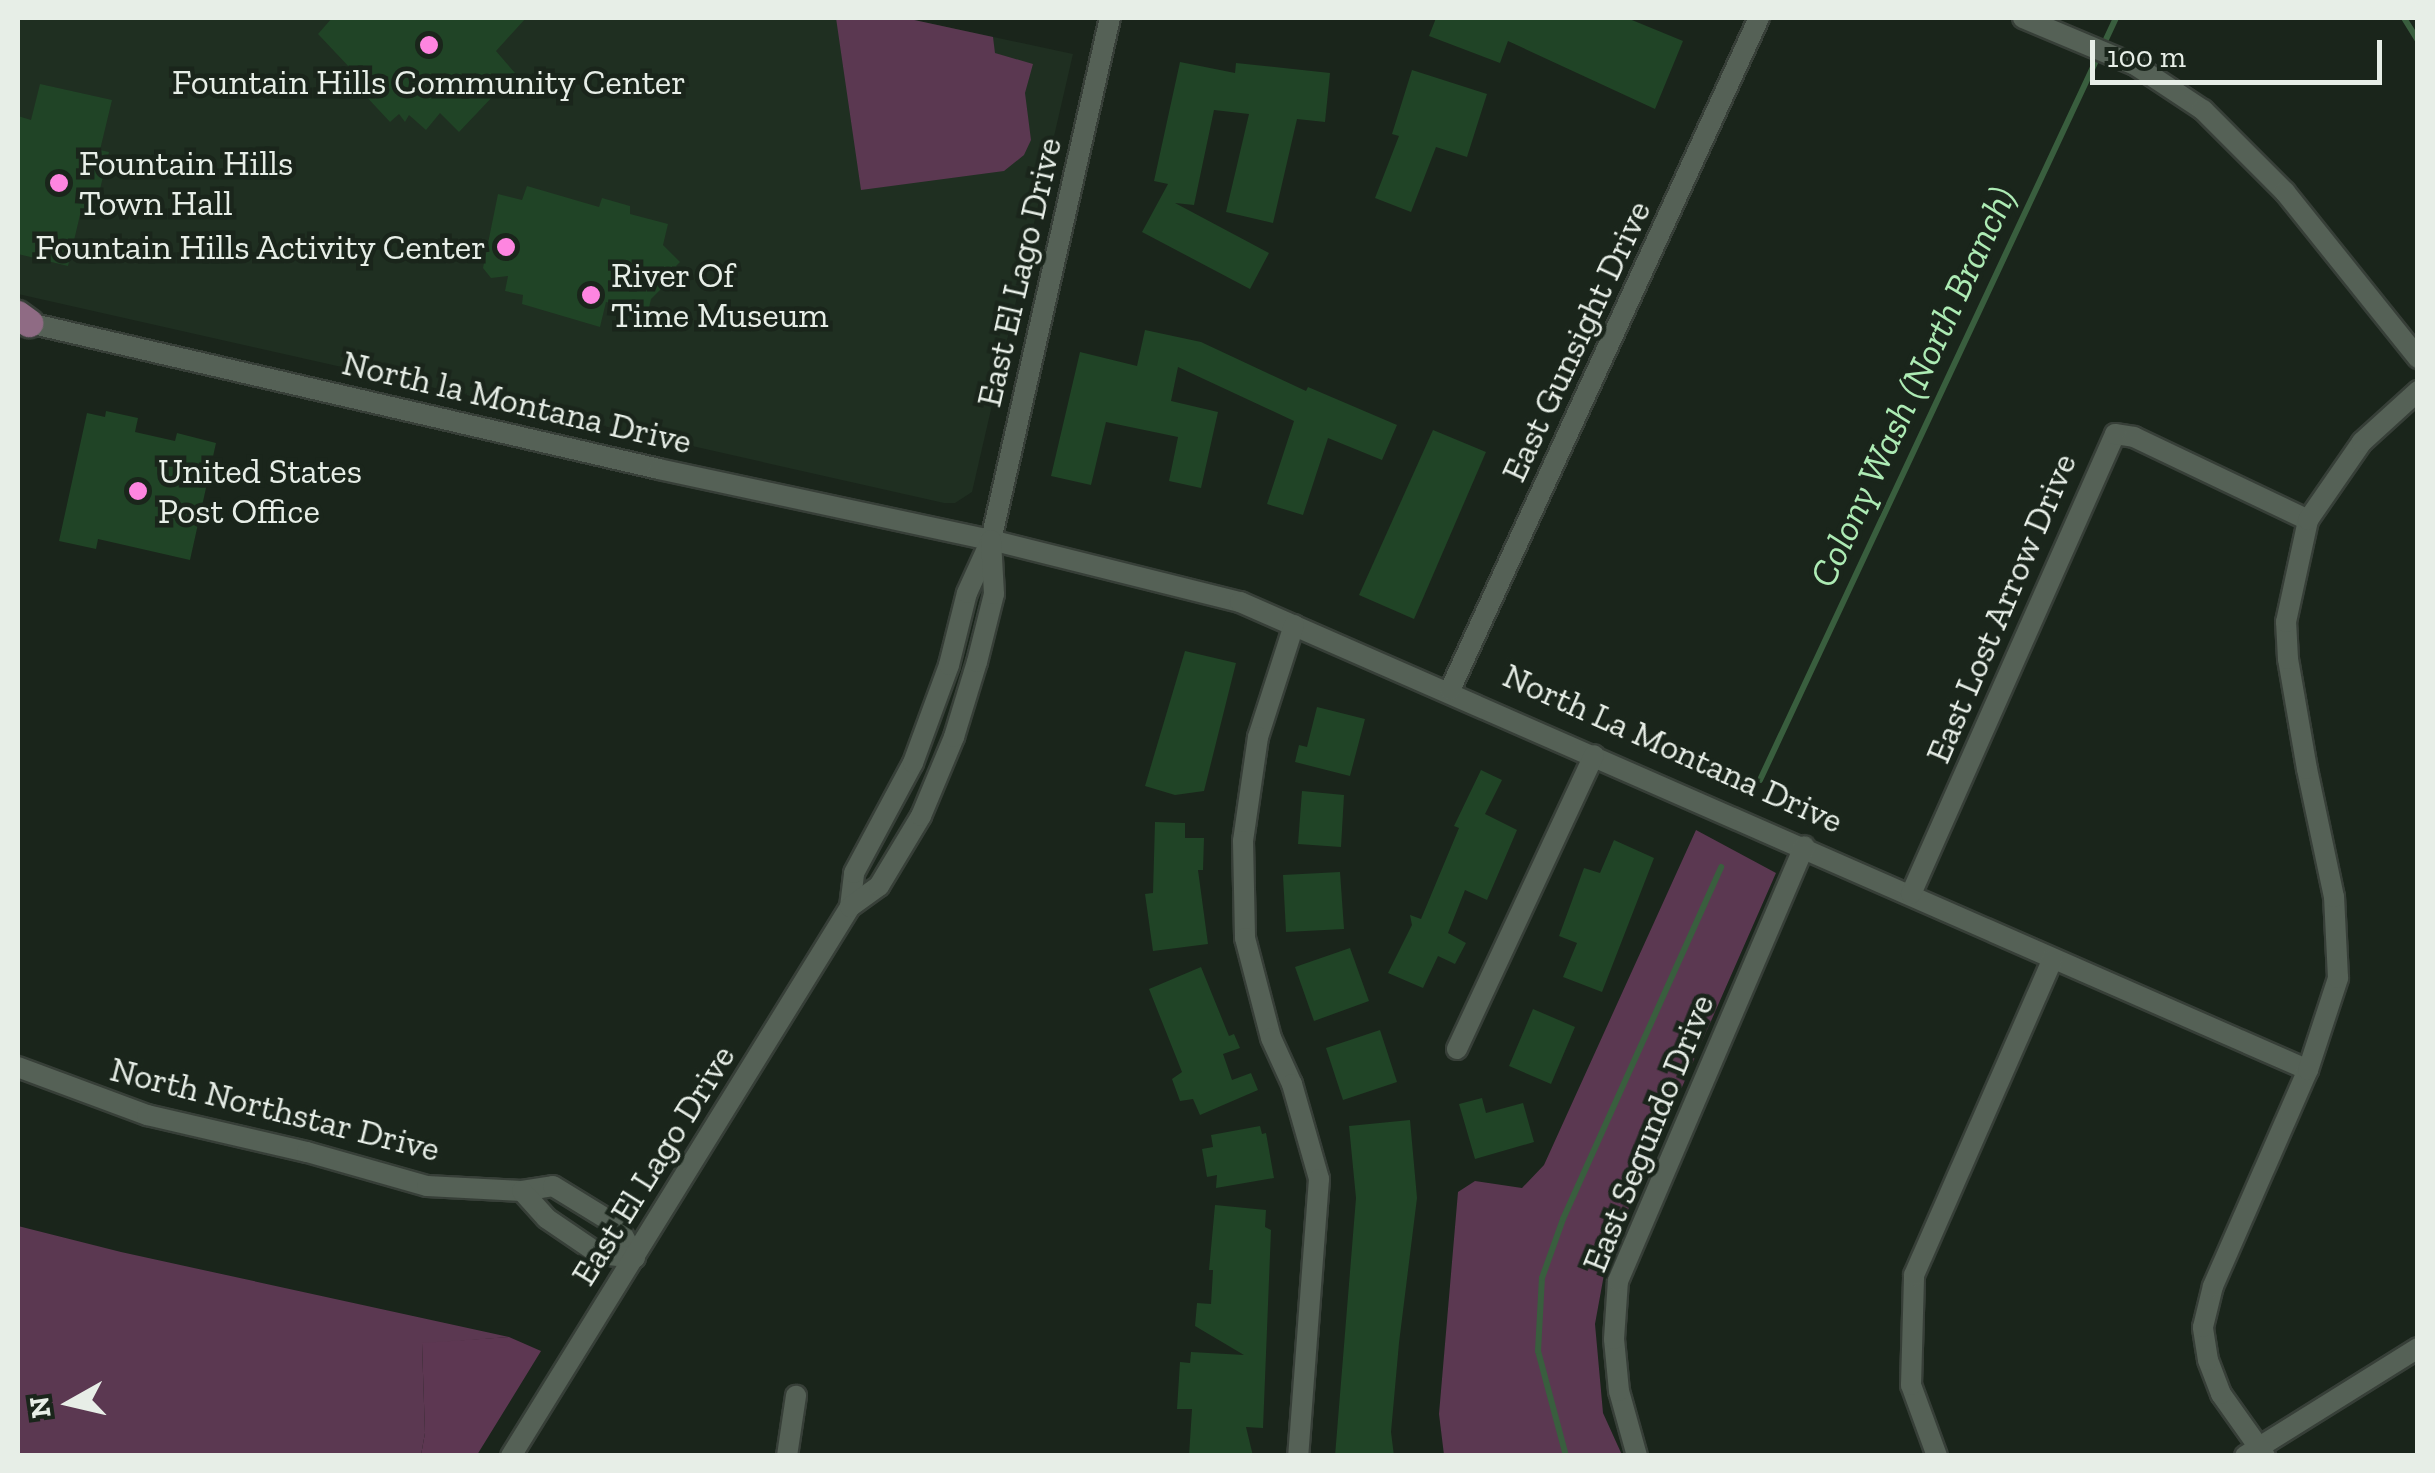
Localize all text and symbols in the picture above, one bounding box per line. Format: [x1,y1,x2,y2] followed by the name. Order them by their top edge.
[2095,20,2388,82] scale bar
[418,34,440,56] marker: Fountain Hills Community Center
[2107,39,2186,75] text: 100 m
[172,61,686,103] place label: Fountain Hills Community Center
[968,133,1070,411] street label: East El Lago Drive
[79,142,293,224] place label: Fountain Hills Town Hall
[48,172,70,194] marker: Fountain Hills Town Hall
[1800,179,2026,595] water label: Colony Wash (North Branch)
[1493,194,1659,488] street label: East Gunsight Drive
[33,226,486,268] place label: Fountain Hills Activity Center
[495,236,517,258] marker: Fountain Hills Activity Center
[611,254,829,336] place label: River Of Time Museum
[580,284,602,306] marker: River Of Time Museum
[338,341,696,463] street label: North la Montana Drive
[1916,446,2086,770] street label: East Lost Arrow Drive
[158,450,362,532] place label: United States Post Office
[127,480,149,502] marker: United States Post Office
[1497,654,1849,842] street label: North La Montana Drive
[1573,988,1723,1278] street label: East Segundo Drive
[562,1037,744,1293] street label: East El Lago Drive
[106,1048,444,1170] street label: North Northstar Drive
[20,1353,120,1453] north arrow
[22,1394,58,1420] text: N

